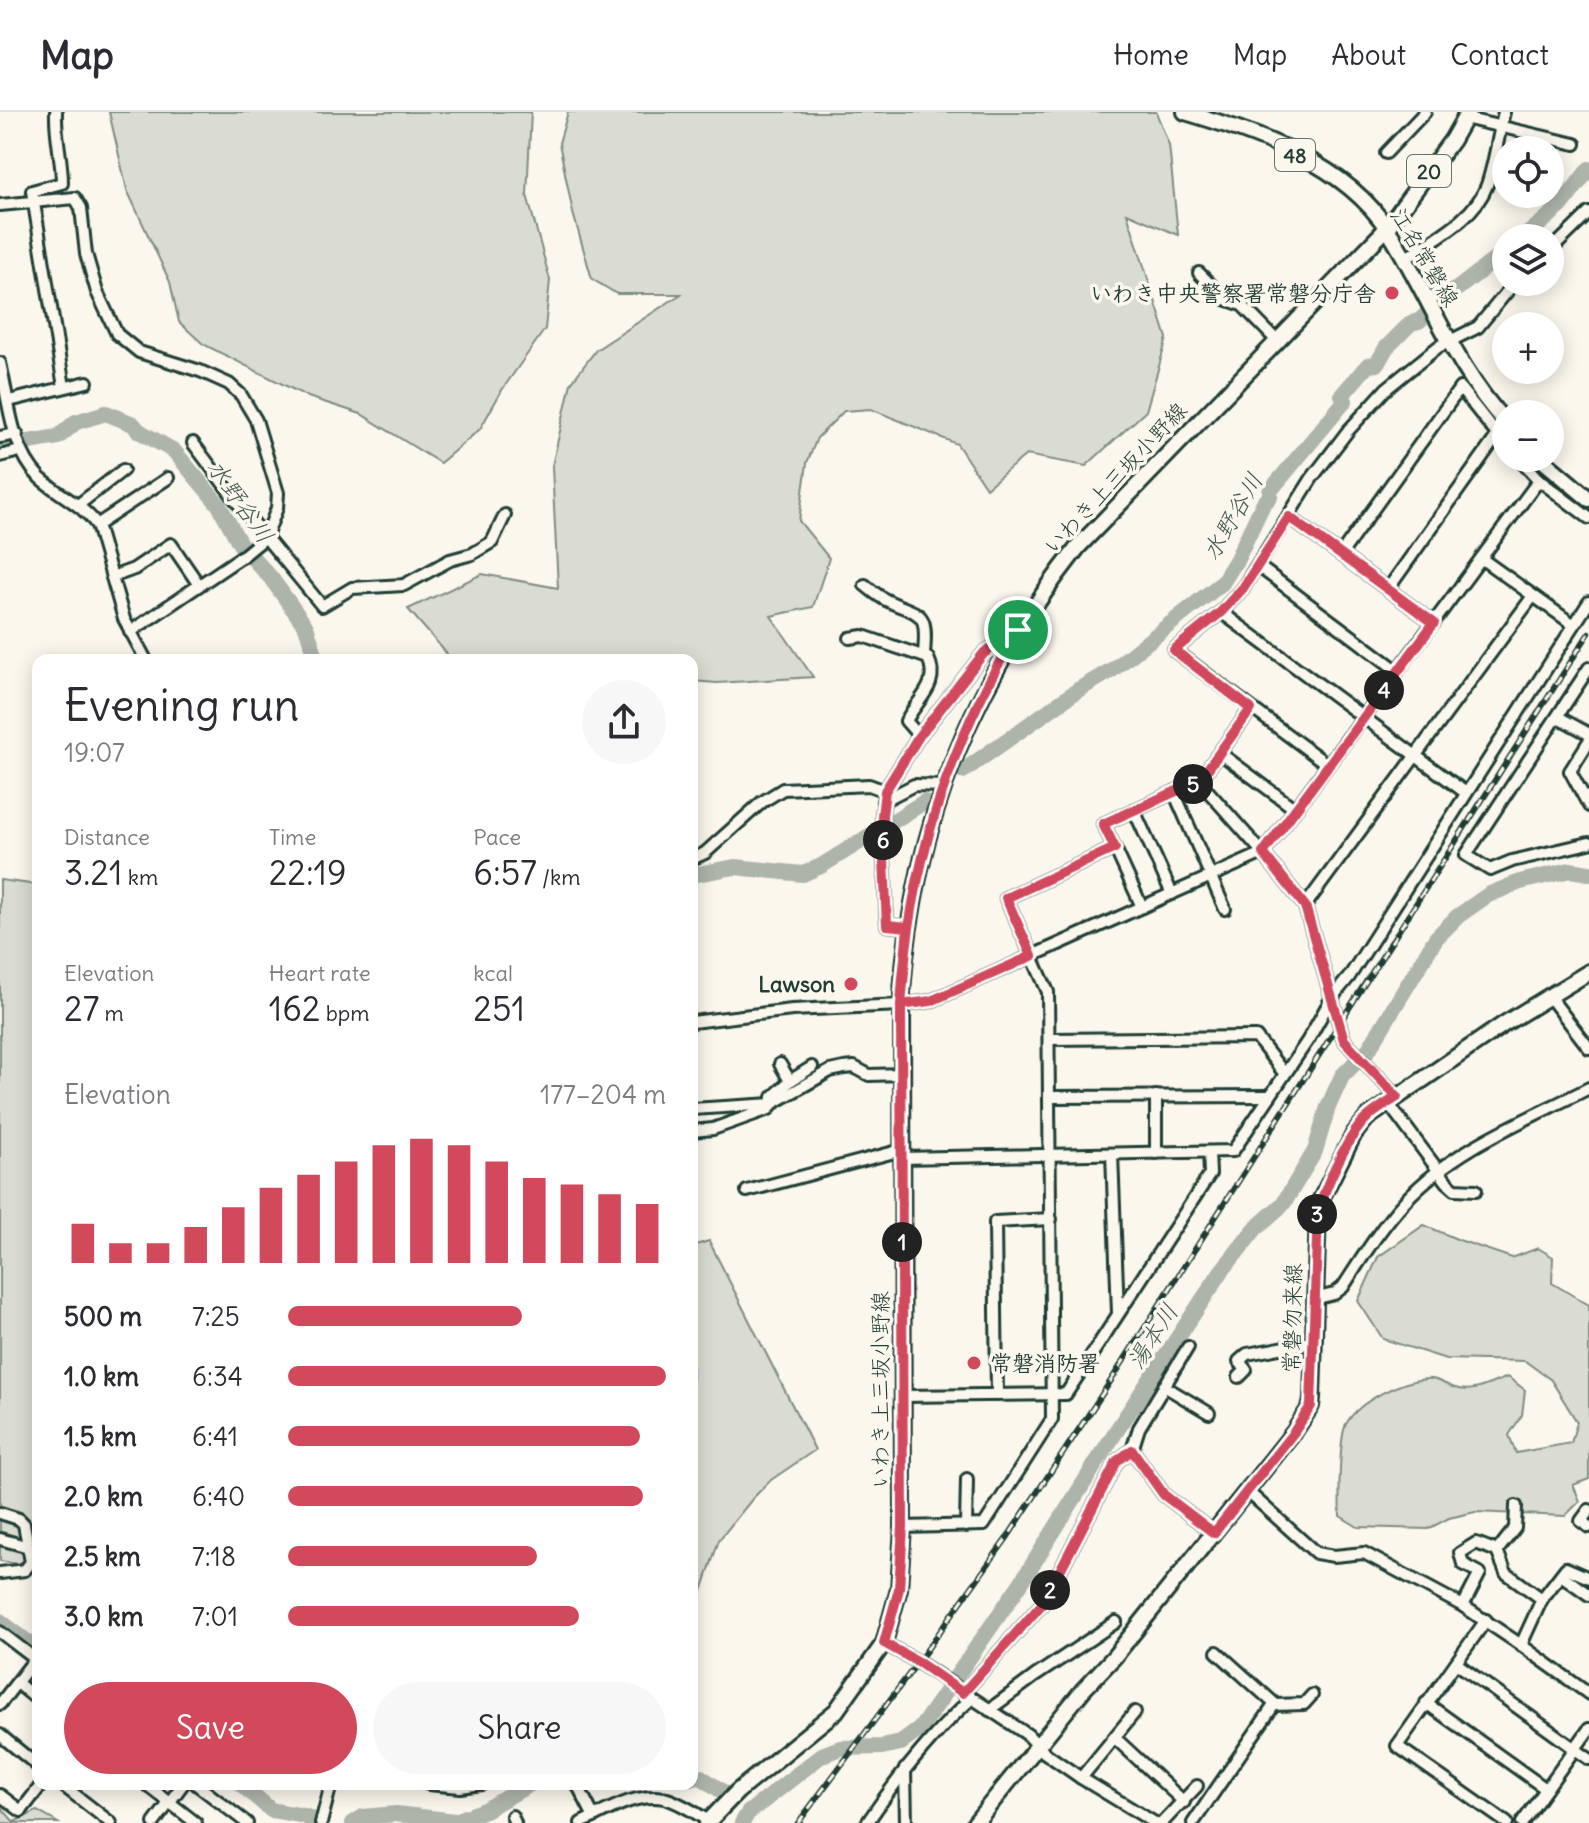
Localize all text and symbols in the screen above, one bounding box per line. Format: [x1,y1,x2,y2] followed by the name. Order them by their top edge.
[40,32,114,79] text: Map
[1113,37,1189,73] text: Home
[1233,37,1287,73] text: Map
[1331,37,1406,73] text: About
[1450,37,1549,73] text: Contact
[1492,136,1564,472] map controls
[1492,136,1564,208] button: locate
[1275,139,1315,171] road number: 48
[1407,155,1451,187] road number: 20
[1385,203,1465,311] street label: 江名常磐線
[1492,224,1564,296] button: layers
[1090,279,1376,307] place label: いわき中央警察署常磐分庁舎
[1383,284,1401,302] marker: いわき中央警察署常磐分庁舎
[1492,312,1564,384] button: +
[1037,396,1193,560] street label: いわき上三坂小野線
[1492,400,1564,472] button: −
[201,453,281,549] water label: 水野谷川
[1195,467,1269,565] water label: 水野谷川
[984,596,1052,664] pin
[996,608,1040,652] icon: arrive
[1364,670,1404,710] pin: 4
[1378,676,1390,704] text: 4
[64,678,299,733] text: Evening run
[582,680,666,764] button: share
[64,736,125,769] text: 19:07
[1173,764,1213,804] pin: 5
[1187,770,1199,798] text: 5
[863,820,903,860] pin: 6
[64,823,150,851] text: Distance
[269,823,316,851] text: Time
[473,823,521,851] text: Pace
[877,826,889,854] text: 6
[64,851,122,894] text: 3.21
[269,851,347,894] text: 22:19
[473,851,537,894] text: 6:57
[122,863,158,891] text: km
[537,863,581,891] text: /km
[64,959,154,987] text: Elevation
[269,959,371,987] text: Heart rate
[473,959,513,987] text: kcal
[758,970,835,998] place label: Lawson
[842,975,860,993] marker: Lawson
[64,987,99,1030] text: 27
[269,987,320,1030] text: 162
[473,987,525,1030] text: 251
[99,999,124,1027] text: m
[320,999,370,1027] text: bpm
[64,1078,171,1111] text: Elevation
[540,1078,666,1111] text: 177–204 m
[1297,1194,1337,1234] pin: 3
[1311,1200,1323,1228] text: 3
[882,1222,922,1262] pin: 1
[898,1228,906,1256] text: 1
[1277,1263,1307,1373] street label: 常磐勿来線
[866,1291,894,1489] street label: いわき上三坂小野線
[1120,1298,1184,1374] water label: 湯本川
[64,1300,142,1333] text: 500 m
[192,1300,240,1333] text: 7:25
[990,1349,1100,1377] place label: 常磐消防署
[965,1354,983,1372] marker: 常磐消防署
[64,1360,139,1393] text: 1.0 km
[192,1360,243,1393] text: 6:34
[64,1420,137,1453] text: 1.5 km
[192,1420,238,1453] text: 6:41
[64,1480,143,1513] text: 2.0 km
[192,1480,245,1513] text: 6:40
[64,1540,141,1573] text: 2.5 km
[192,1540,236,1573] text: 7:18
[1030,1570,1070,1610] pin: 2
[1044,1576,1056,1604] text: 2
[64,1600,144,1633] text: 3.0 km
[192,1600,238,1633] text: 7:01
[64,1682,357,1774] button: Save
[373,1682,666,1774] button: Share

